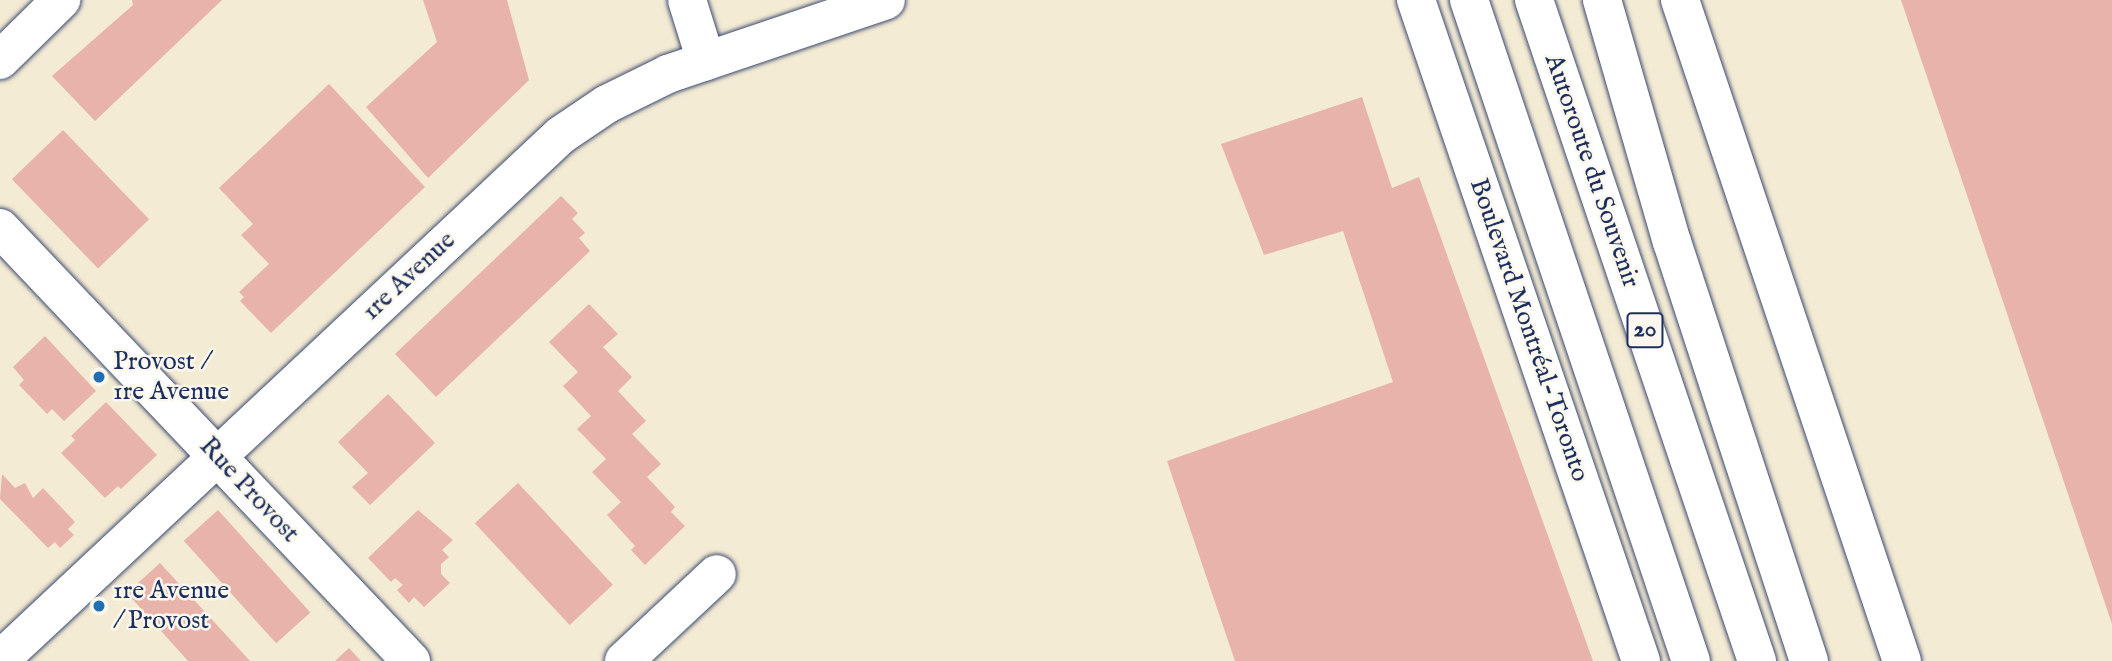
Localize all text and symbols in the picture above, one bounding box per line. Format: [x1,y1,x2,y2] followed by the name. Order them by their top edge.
[1537,50,1647,292] street label: Autoroute du Souvenir
[1462,174,1596,486] street label: Boulevard Montréal-Toronto
[356,225,462,327] street label: 1re Avenue
[1626,310,1664,351] road number: 20
[113,346,229,408] place label: Provost / 1re Avenue
[91,369,107,385] marker: Provost / 1re Avenue
[192,431,306,549] street label: Rue Provost
[113,575,229,636] place label: 1re Avenue / Provost
[91,598,107,614] marker: 1re Avenue / Provost

